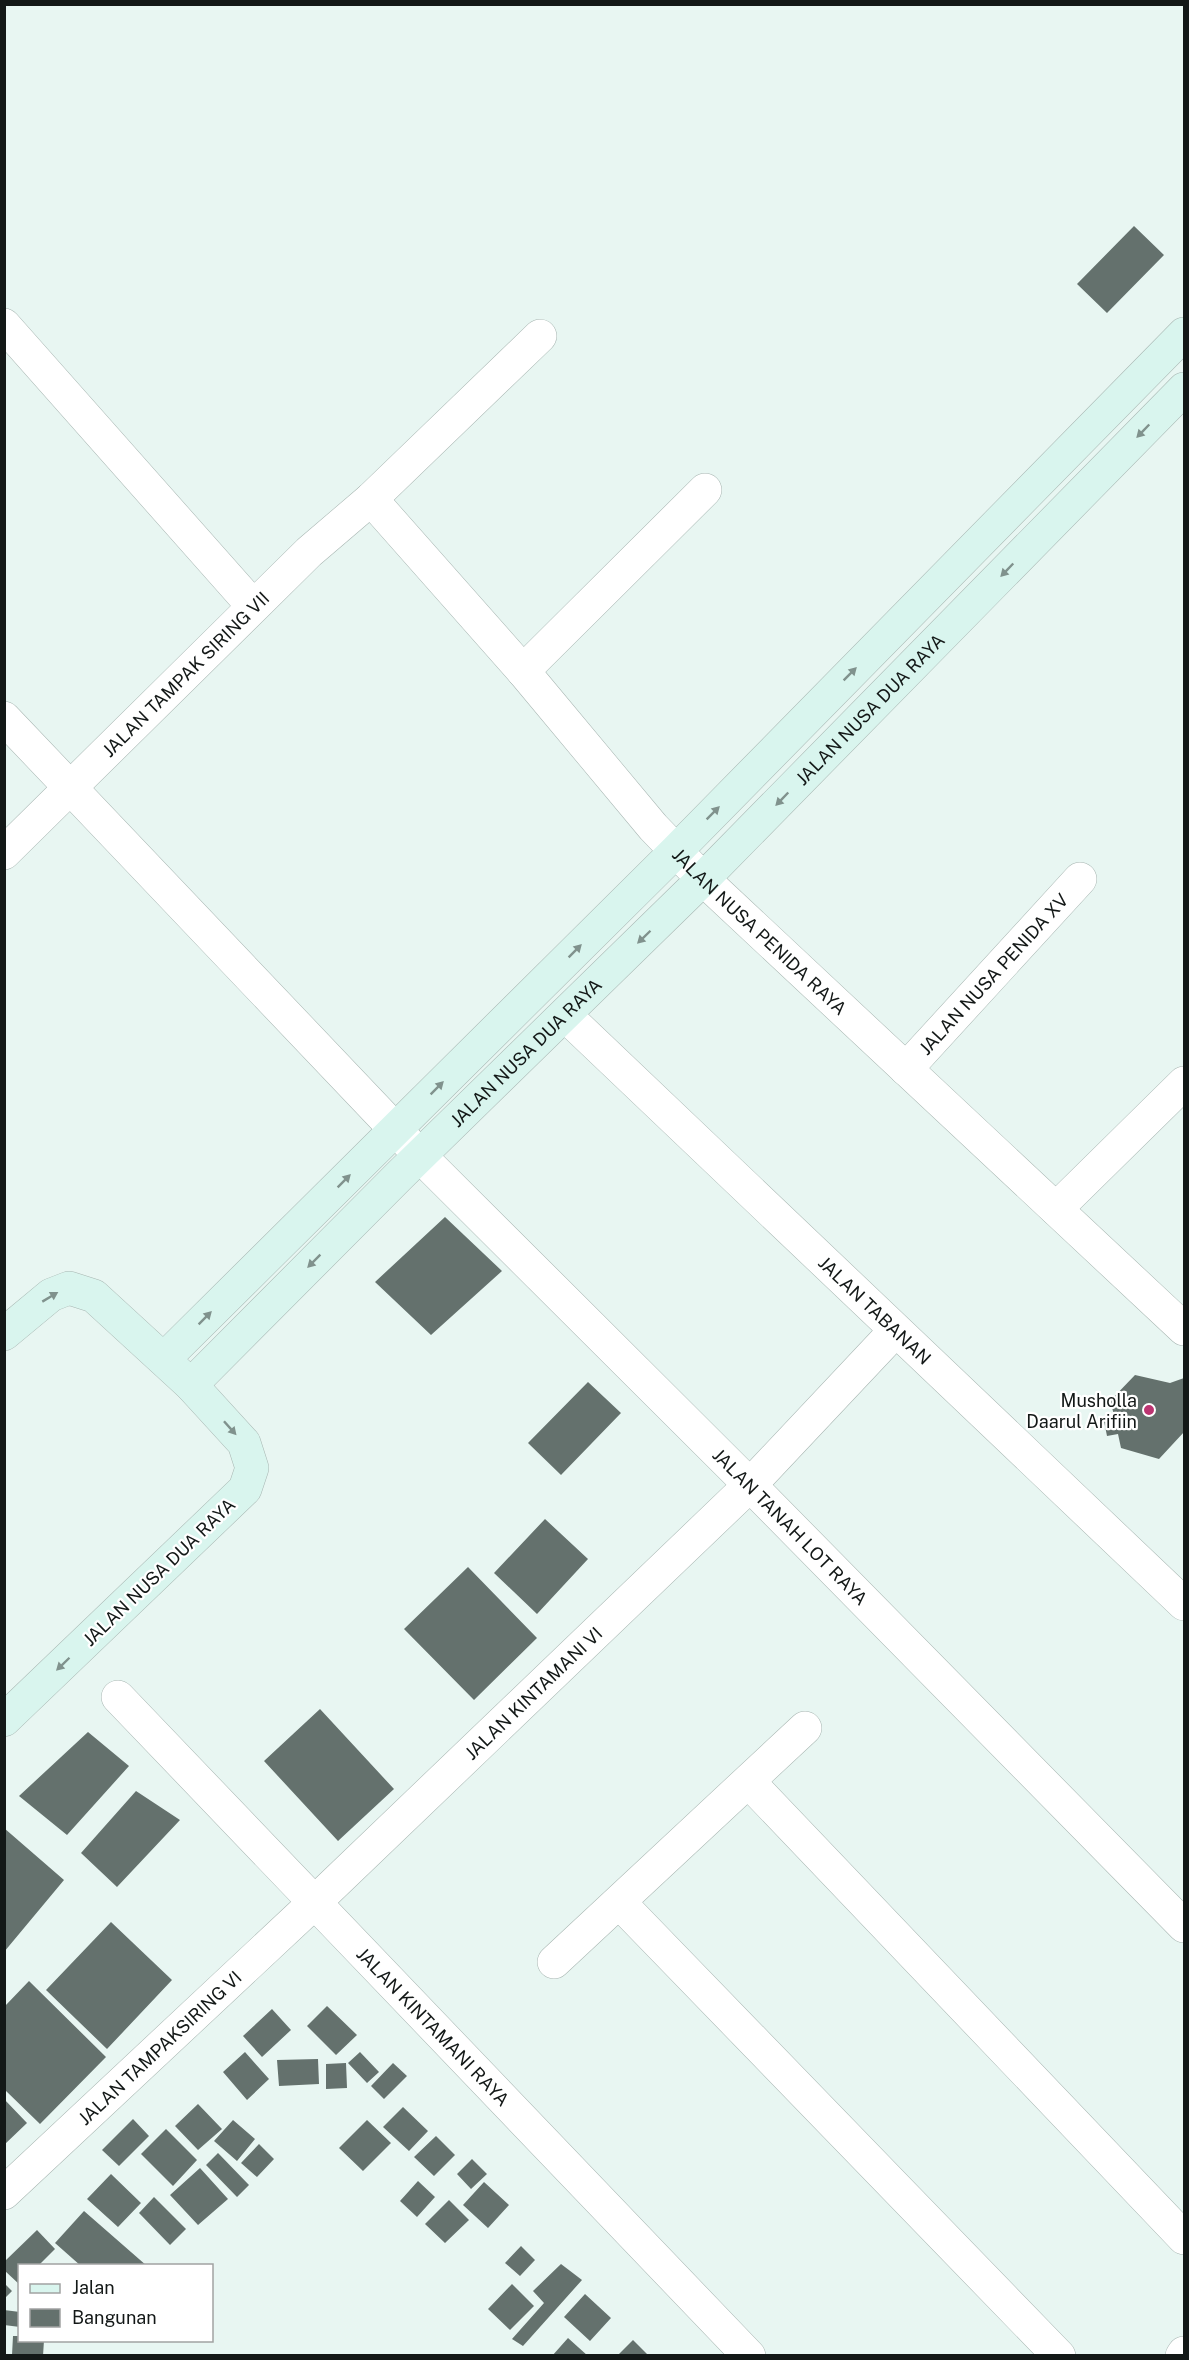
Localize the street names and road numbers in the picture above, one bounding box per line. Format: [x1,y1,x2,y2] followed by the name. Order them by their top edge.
[98,587,273,761] street label: JALAN TAMPAK SIRING VII
[791,629,949,789] street label: JALAN NUSA DUA RAYA
[669,844,852,1019] street label: JALAN NUSA PENIDA RAYA
[914,889,1072,1059] street label: JALAN NUSA PENIDA XV
[446,974,606,1131] street label: JALAN NUSA DUA RAYA
[815,1252,936,1368] street label: JALAN TABANAN
[709,1444,872,1609] street label: JALAN TANAH LOT RAYA
[79,1494,240,1650] street label: JALAN NUSA DUA RAYA
[460,1622,606,1764] street label: JALAN KINTAMANI VI
[353,1943,514,2110] street label: JALAN KINTAMANI RAYA
[74,1966,245,2129] street label: JALAN TAMPAKSIRING VI

